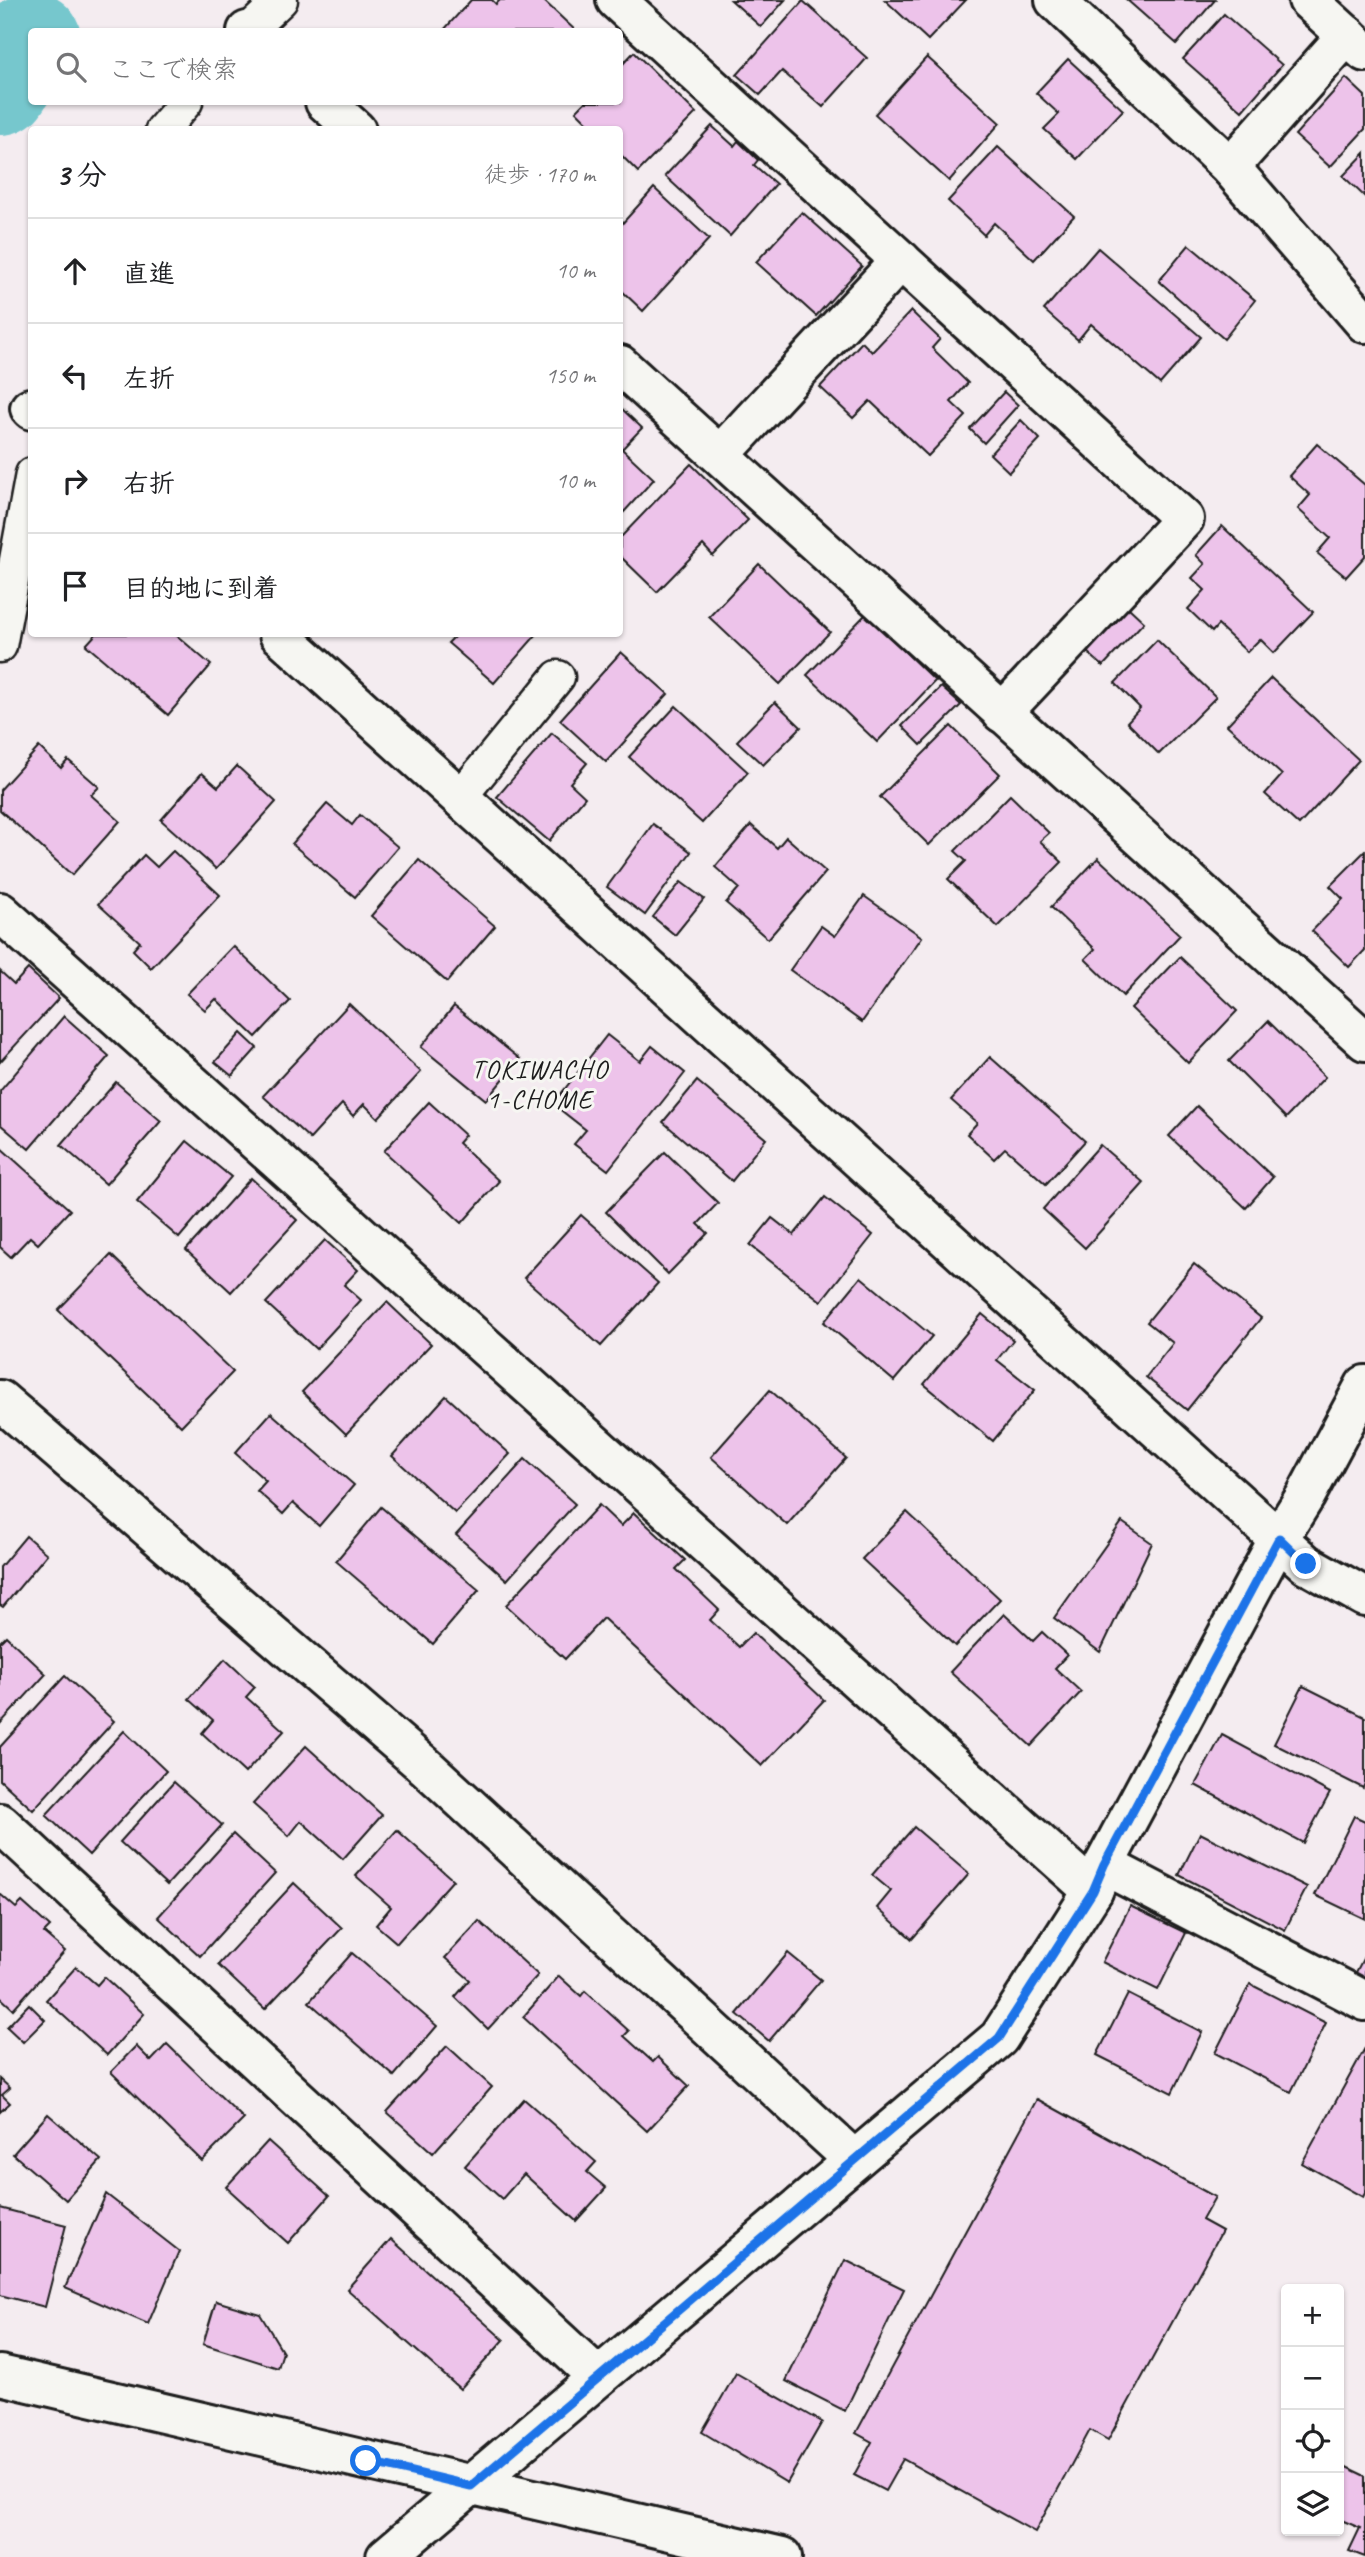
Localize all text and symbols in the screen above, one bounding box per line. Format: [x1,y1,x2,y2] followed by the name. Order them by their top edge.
[28,28,623,105] search box
[52,48,90,86] icon: search
[108,53,238,86] text: ここで検索
[56,156,107,194] text: 3 分
[484,160,595,189] text: 徒歩 · 170 m
[56,252,94,290] icon: ahead
[556,256,595,285] text: 10 m
[123,257,175,290] text: 直進
[56,357,94,395] icon: left
[546,361,595,390] text: 150 m
[123,362,175,395] text: 左折
[56,462,94,500] icon: right
[556,466,595,495] text: 10 m
[123,467,175,500] text: 右折
[56,567,94,605] icon: arrive
[123,572,279,605] text: 目的地に到着
[471,1053,610,1116] district label: TOKIWACHO 1-CHOME
[1290,1548,1321,1579] route end
[1281,2284,1344,2536] map controls
[1281,2284,1344,2347] button: +
[1281,2347,1344,2410] button: −
[1281,2410,1344,2473] button: locate
[350,2445,381,2476] route start
[1281,2473,1344,2536] button: layers

